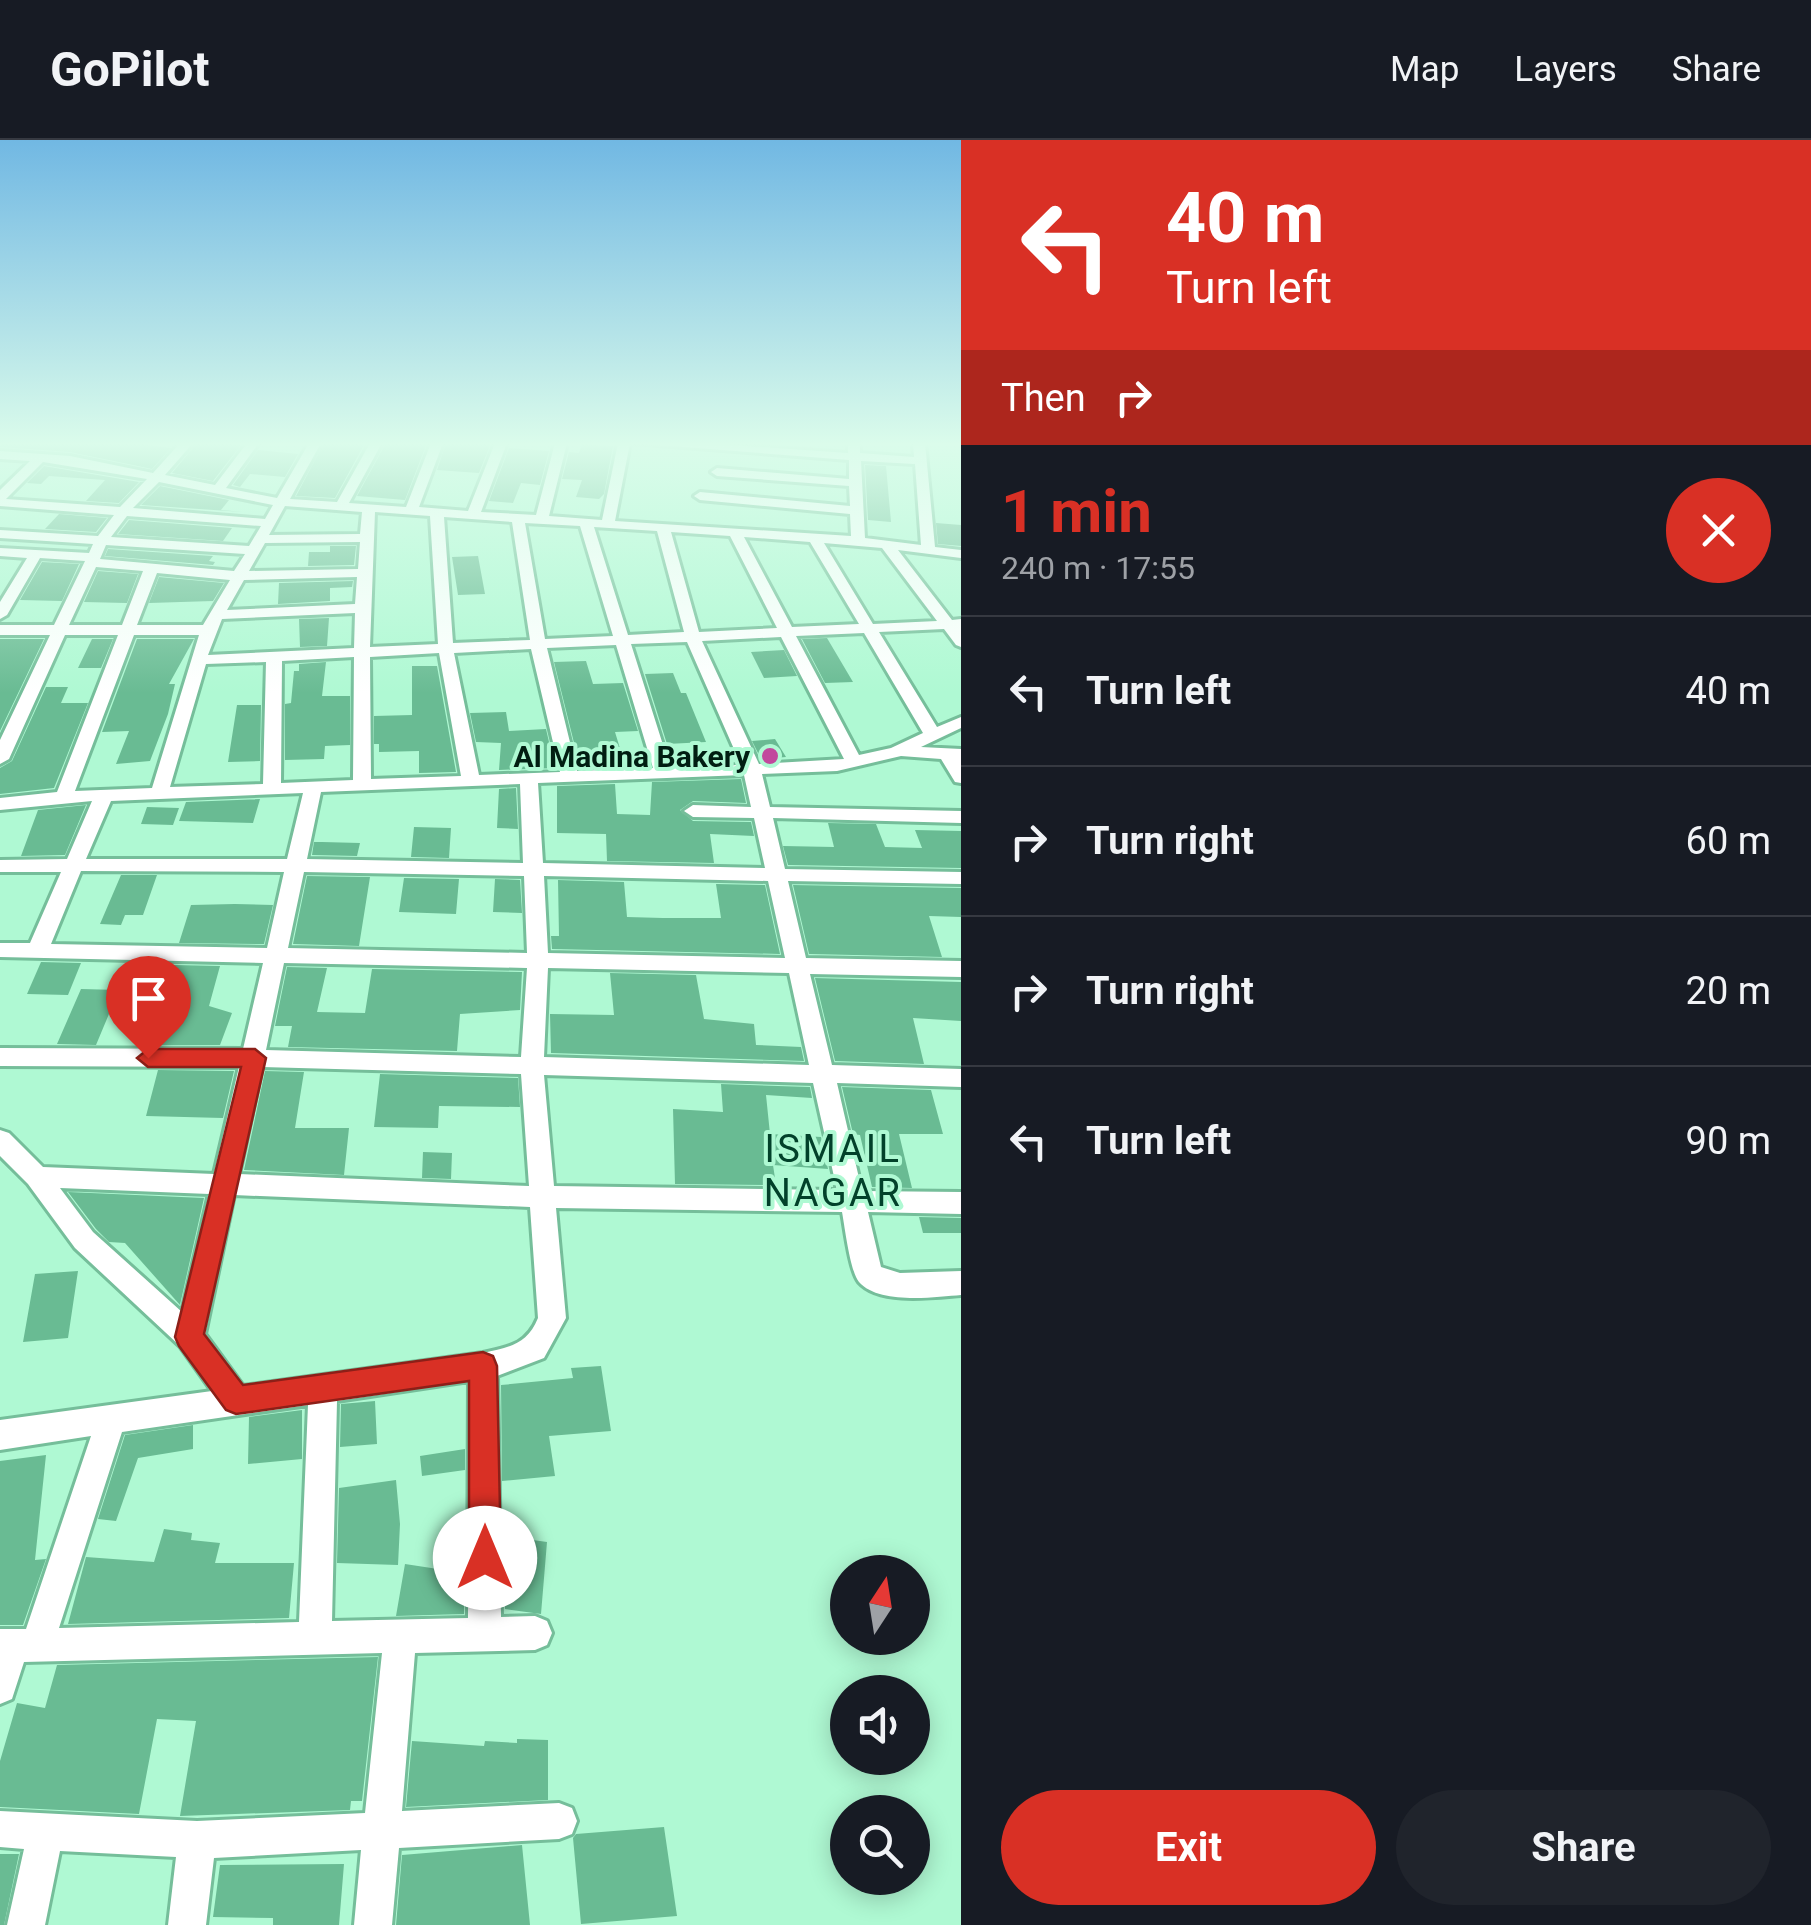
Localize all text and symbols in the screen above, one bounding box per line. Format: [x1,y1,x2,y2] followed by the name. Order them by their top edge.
[50,41,210,98] text: GoPilot
[1390,49,1459,90] text: Map
[1514,49,1617,90] text: Layers
[1672,49,1761,90] text: Share
[1166,177,1324,259] text: 40 m
[1001,180,1131,310] icon: left
[1166,261,1332,314] text: Turn left
[1106,370,1161,425] icon: right
[1001,376,1086,420] text: Then
[1001,476,1152,547] text: 1 min
[1666,478,1771,583] button: close
[1001,549,1195,587] text: 240 m · 17:55
[1001,664,1056,719] icon: left
[1086,669,1231,713] text: Turn left
[1686,669,1771,713] text: 40 m
[513,739,751,774] place label: Al Madina Bakery
[759,745,781,767] marker: Al Madina Bakery
[1001,814,1056,869] icon: right
[1086,819,1254,863] text: Turn right
[1686,819,1771,863] text: 60 m
[106,956,191,1059] pin
[1001,964,1056,1019] icon: right
[1086,969,1254,1013] text: Turn right
[1686,969,1771,1013] text: 20 m
[121,971,176,1026] icon: arrive
[1001,1114,1056,1169] icon: left
[1086,1119,1231,1163] text: Turn left
[1686,1119,1771,1163] text: 90 m
[764,1127,902,1215] district label: ISMAIL NAGAR
[433,1506,537,1610] position arrow
[830,1555,930,1655] north arrow
[830,1555,930,1895] map controls
[830,1675,930,1775] button: sound
[1001,1790,1376,1905] button: Exit
[1396,1790,1771,1905] button: Share
[830,1795,930,1895] button: search

